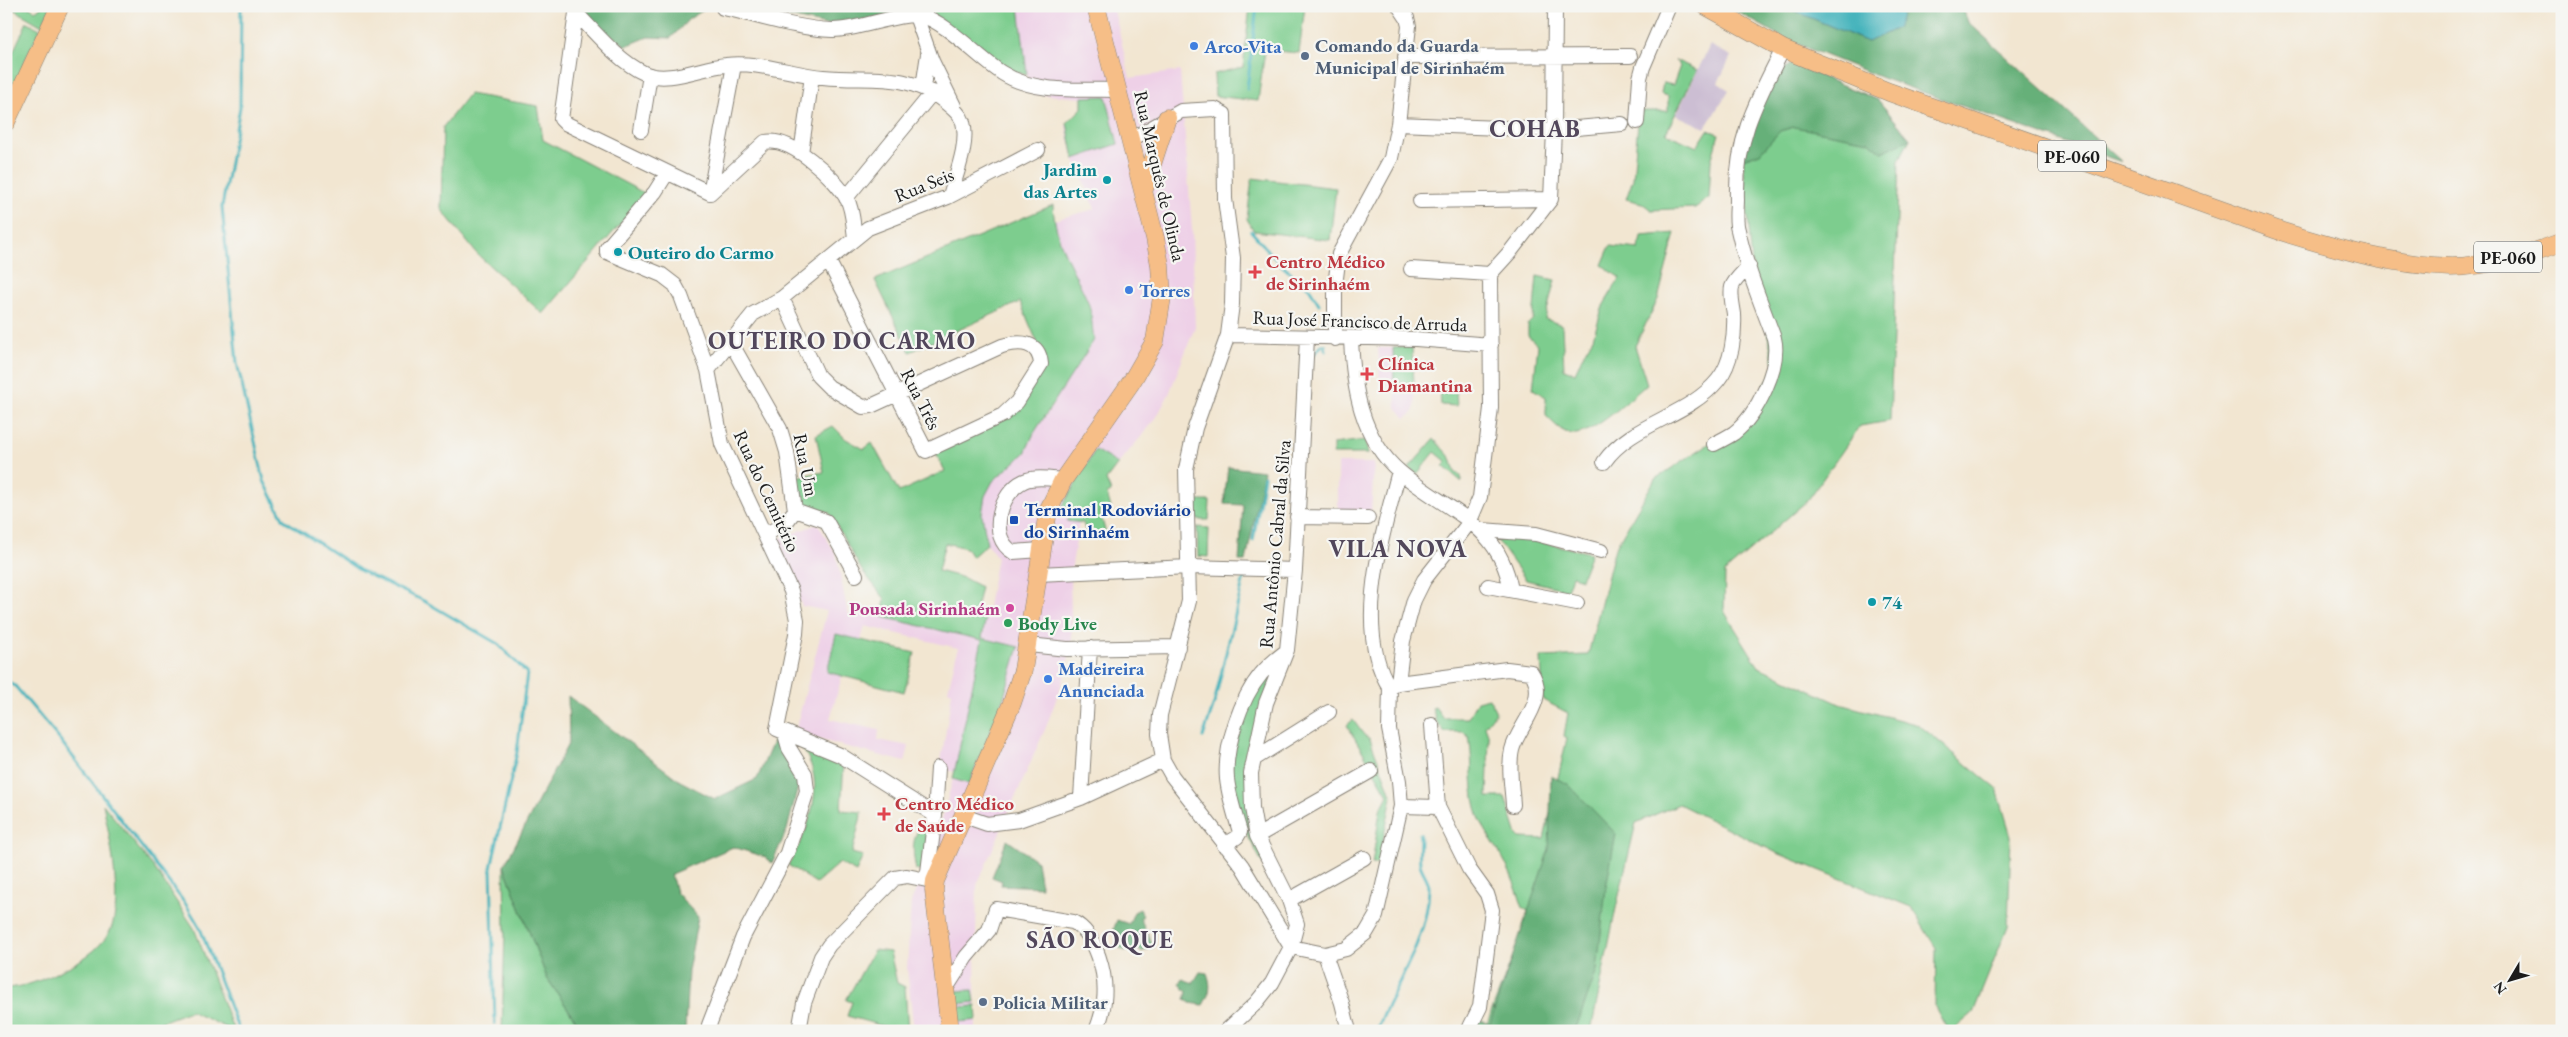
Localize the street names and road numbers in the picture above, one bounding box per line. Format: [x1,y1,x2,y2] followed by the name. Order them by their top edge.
[1128,88,1192,264] street label: Rua Marquês de Olinda
[2038,140,2106,172] road number: PE-060
[891,162,957,208] street label: Rua Seis
[2474,242,2542,272] road number: PE-060
[1252,305,1468,337] street label: Rua José Francisco de Arruda
[895,364,947,434] street label: Rua Três
[728,426,806,556] street label: Rua do Cemitério
[788,431,824,499] street label: Rua Um
[1253,438,1297,649] street label: Rua Antônio Cabral da Silva

